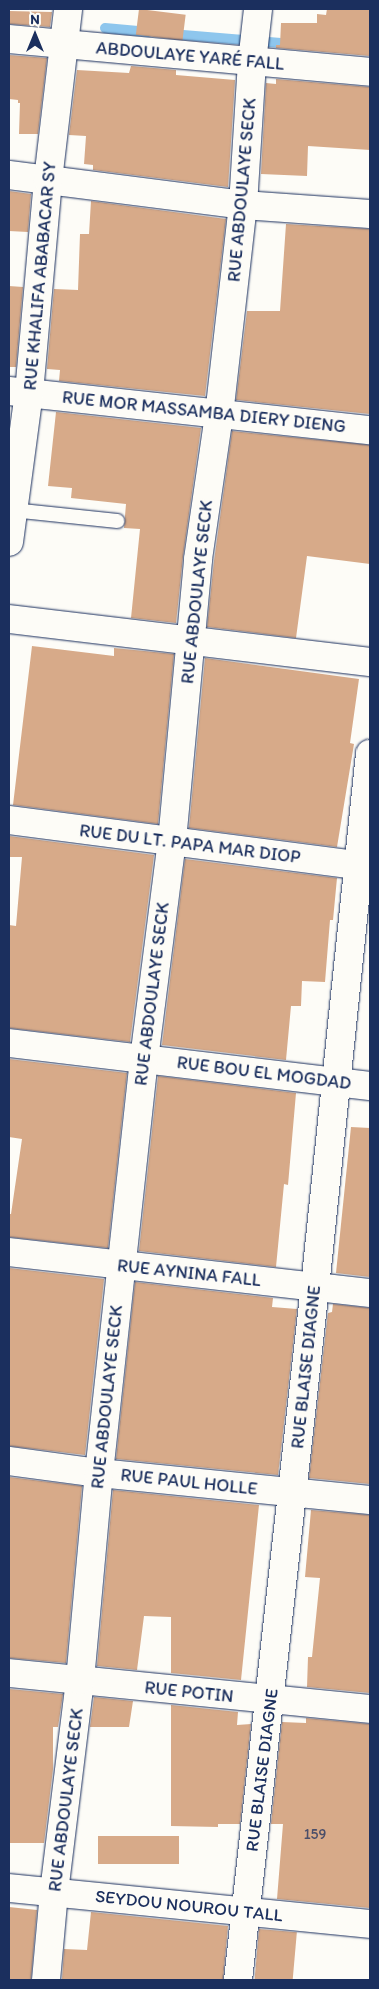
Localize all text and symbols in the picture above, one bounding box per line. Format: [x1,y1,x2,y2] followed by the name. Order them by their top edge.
[10,10,60,60] north arrow
[30,11,40,28] text: N
[96,37,284,75] street label: ABDOULAYE YARÉ FALL
[223,98,261,282] street label: RUE ABDOULAYE SECK
[19,162,61,390] street label: RUE KHALIFA ABABACAR SY
[61,386,347,438] street label: RUE MOR MASSAMBA DIERY DIENG
[177,500,217,684] street label: RUE ABDOULAYE SECK
[78,820,302,868] street label: RUE DU LT. PAPA MAR DIOP
[130,902,174,1086] street label: RUE ABDOULAYE SECK
[176,1052,352,1094] street label: RUE BOU EL MOGDAD
[118,1255,260,1291] street label: RUE AYNINA FALL
[287,1285,325,1449] street label: RUE BLAISE DIAGNE
[87,1305,127,1489] street label: RUE ABDOULAYE SECK
[120,1464,258,1500] street label: RUE PAUL HOLLE
[145,1677,233,1707] street label: RUE POTIN
[241,1688,283,1852] street label: RUE BLAISE DIAGNE
[44,1708,88,1892] street label: RUE ABDOULAYE SECK
[304,1826,326,1844] house number: 159
[95,1885,283,1927] street label: SEYDOU NOUROU TALL

